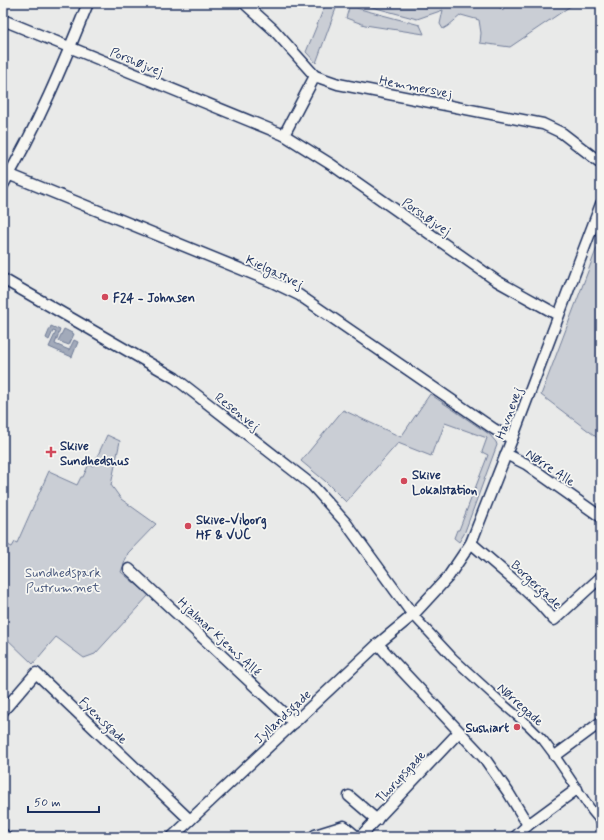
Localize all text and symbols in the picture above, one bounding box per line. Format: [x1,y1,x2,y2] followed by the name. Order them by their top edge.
[107,44,165,81] street label: Porshøjvej
[378,72,454,103] street label: Hemmersvej
[398,194,454,240] street label: Porshøjvej
[242,252,306,294] street label: Kielgastvej
[113,290,195,307] place label: F24 - Johnsen
[100,292,110,302] marker: F24 - Johnsen
[492,385,527,442] street label: Havnevej
[211,389,263,435] street label: Resenvej
[60,438,129,470] place label: Skive Sundhedshus
[45,446,57,458] marker: Skive Sundhedshus
[522,446,578,491] street label: Nørre Alle
[412,467,478,499] place label: Skive Lokalstation
[399,476,409,486] marker: Skive Lokalstation
[196,512,267,544] place label: Skive-Viborg HF & VUC
[183,521,193,531] marker: Skive-Viborg HF & VUC
[505,557,565,615] street label: Borgergade
[25,565,101,597] park label: Sundhedspark Pustrummet
[174,594,265,680] street label: Hjalmar Kjems Allé
[493,680,547,731] street label: Nørregade
[251,686,317,749] street label: Jyllandsgade
[74,694,131,750] street label: Fyensgade
[465,720,509,737] place label: Sushiart
[512,722,522,732] marker: Sushiart
[372,747,430,807] street label: Thorupsgade
[28,788,99,814] scale bar
[34,795,61,811] text: 50 m

